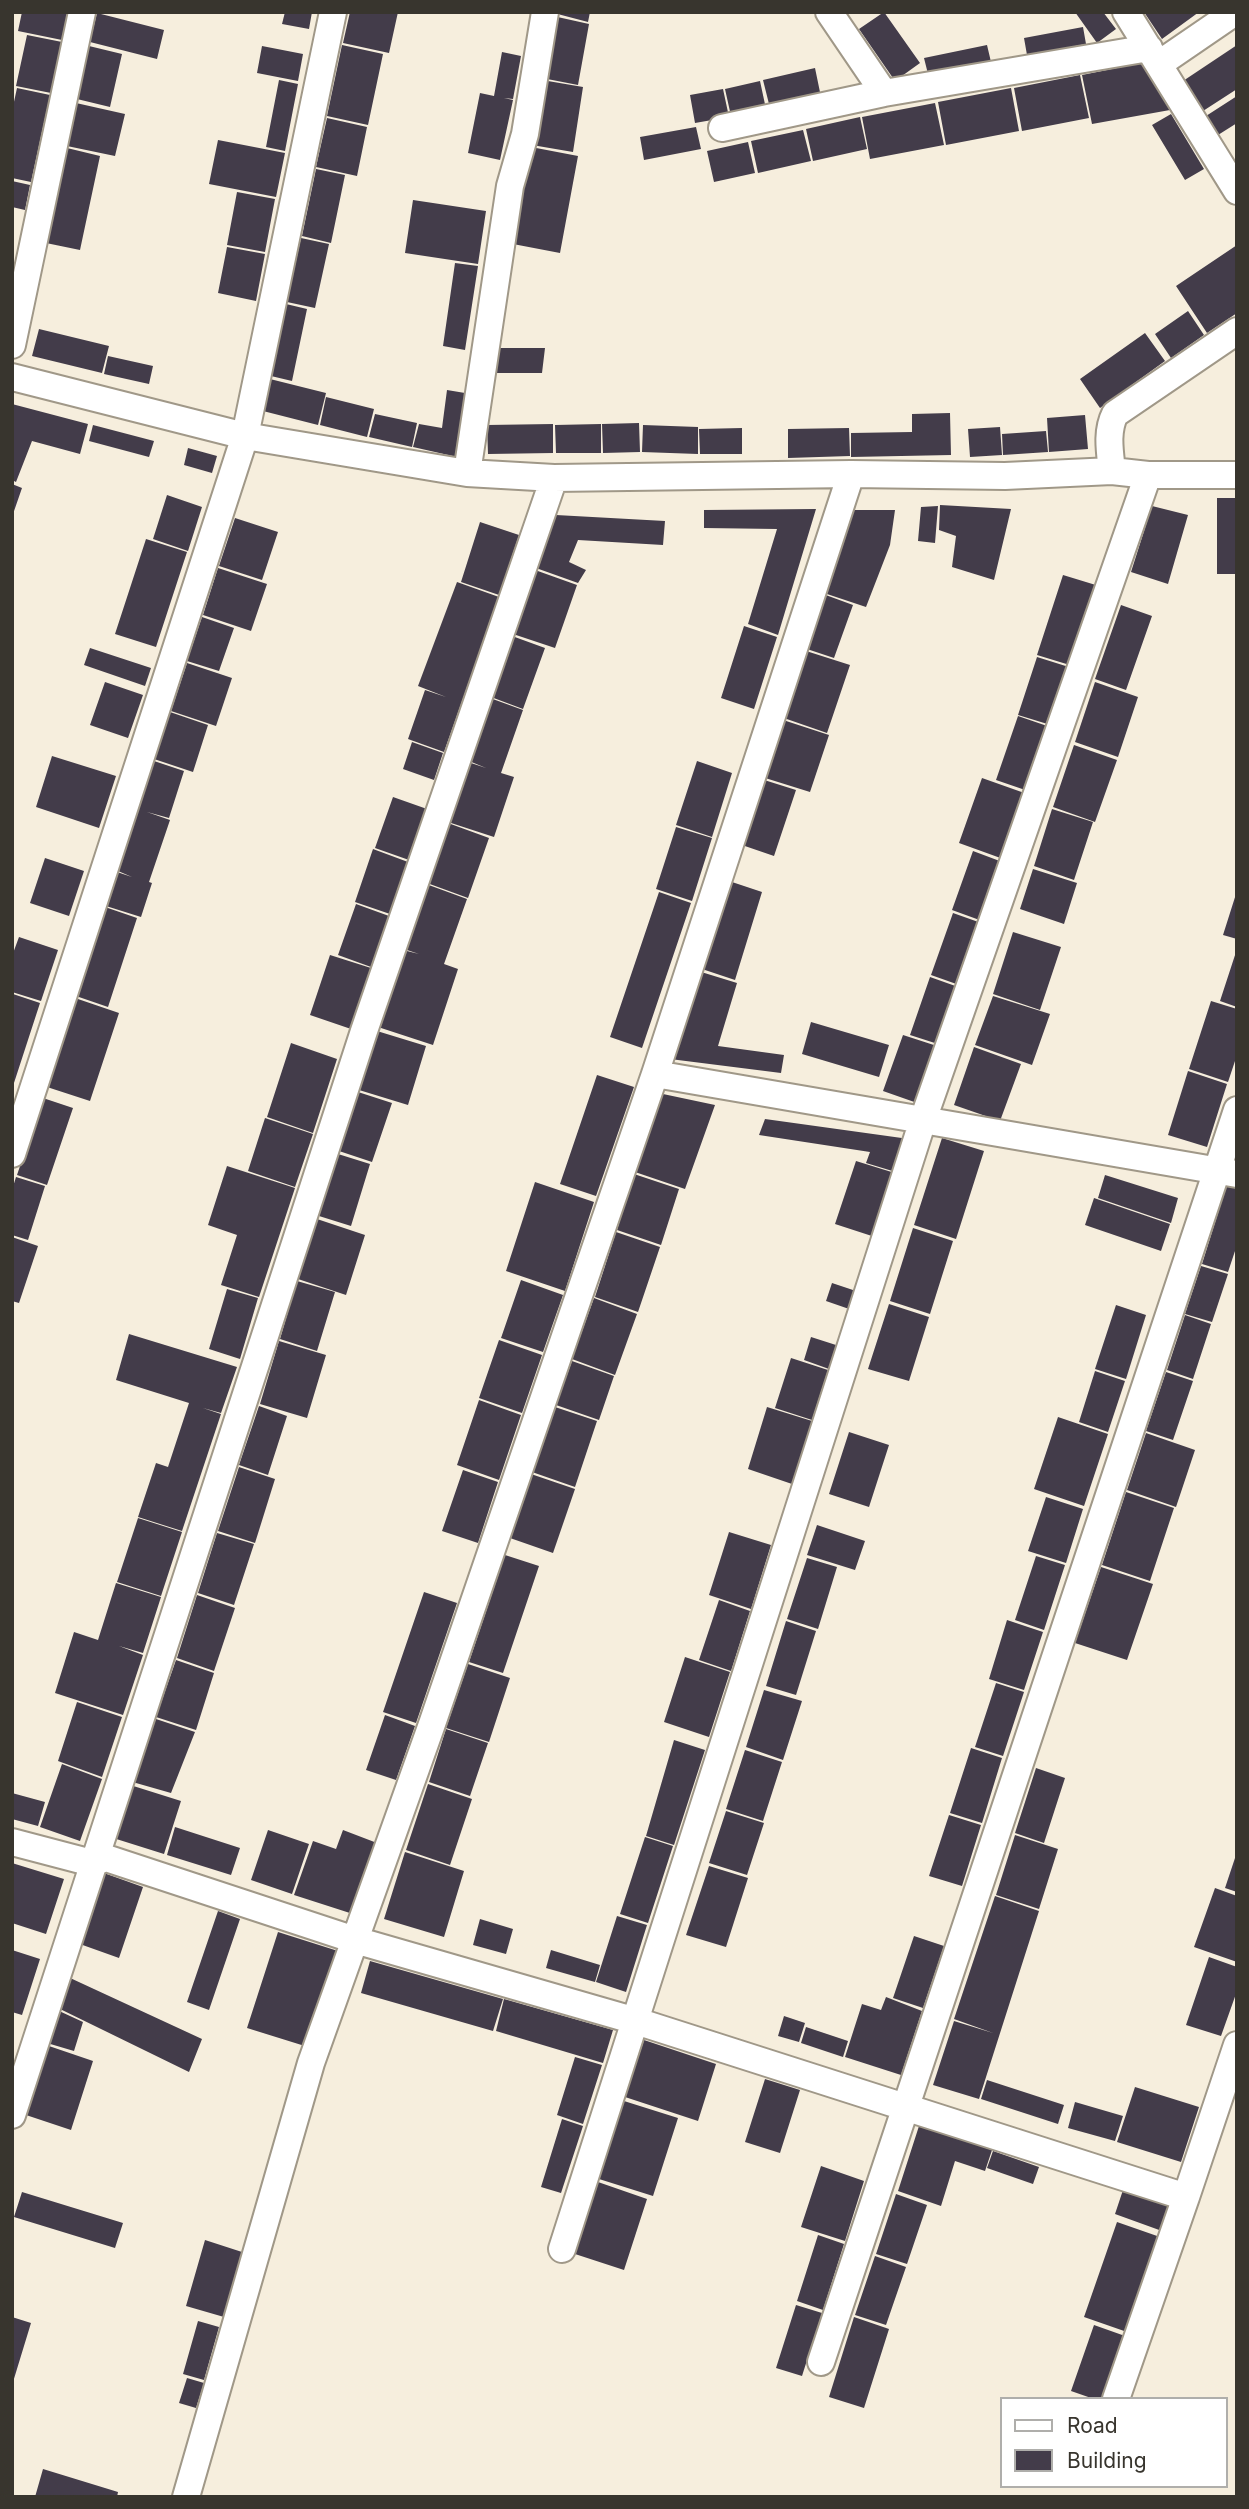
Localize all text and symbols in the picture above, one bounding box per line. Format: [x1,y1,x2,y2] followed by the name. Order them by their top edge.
[1000,2397,1228,2488] legend
[1067,2413,1118,2438] text: Road
[1067,2448,1147,2473] text: Building

